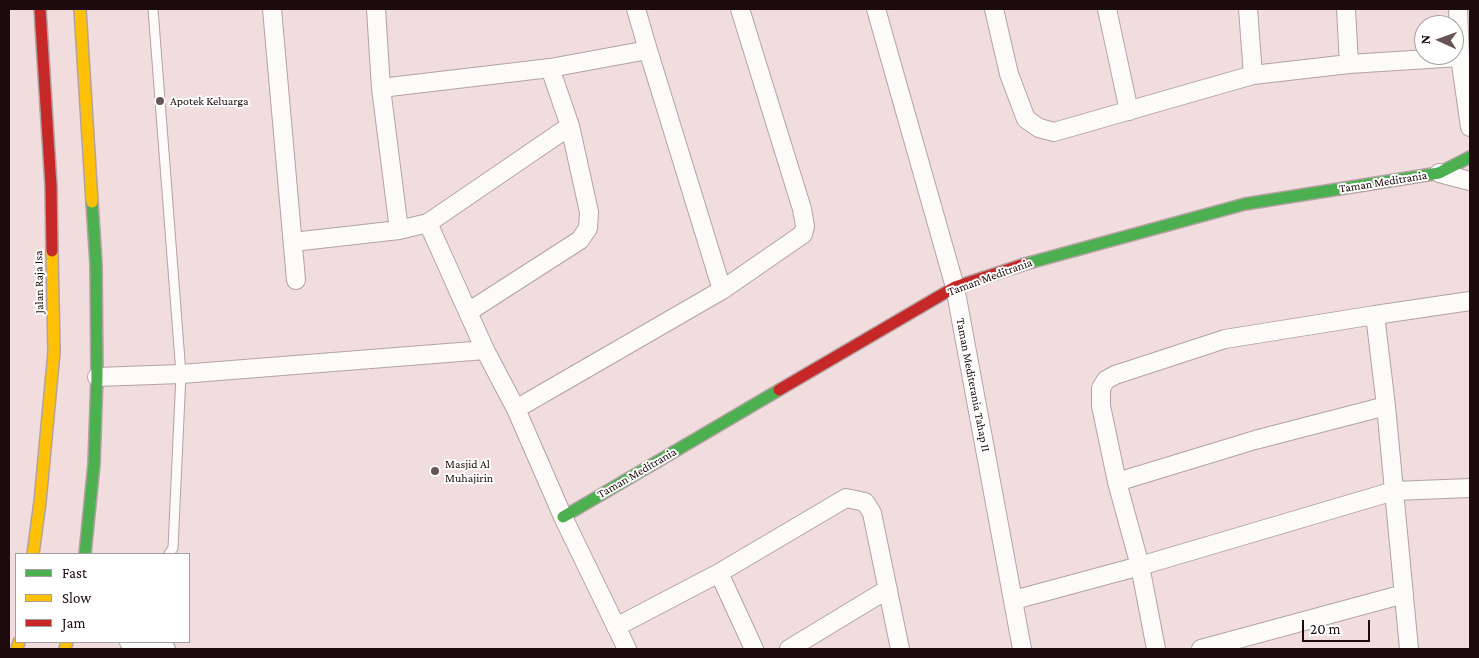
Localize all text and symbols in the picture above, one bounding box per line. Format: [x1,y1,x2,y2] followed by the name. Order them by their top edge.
[1414,15,1464,65] north arrow
[1417,34,1433,45] text: N
[170,94,249,108] place label: Apotek Keluarga
[154,95,166,107] marker: Apotek Keluarga
[1338,168,1428,196] street label: Taman Meditrania
[31,250,47,314] street label: Jalan Raja Isa
[946,255,1034,299] street label: Taman Meditrania
[953,317,993,453] street label: Taman Mediterania Tahap II
[595,445,679,501] street label: Taman Meditrania
[445,457,493,485] place label: Masjid Al Muhajirin
[429,465,441,477] marker: Masjid Al Muhajirin
[15,553,190,643] legend
[62,565,87,581] text: Fast
[62,590,91,606] text: Slow
[1304,610,1372,642] scale bar
[62,615,85,631] text: Jam
[1310,621,1341,637] text: 20 m

